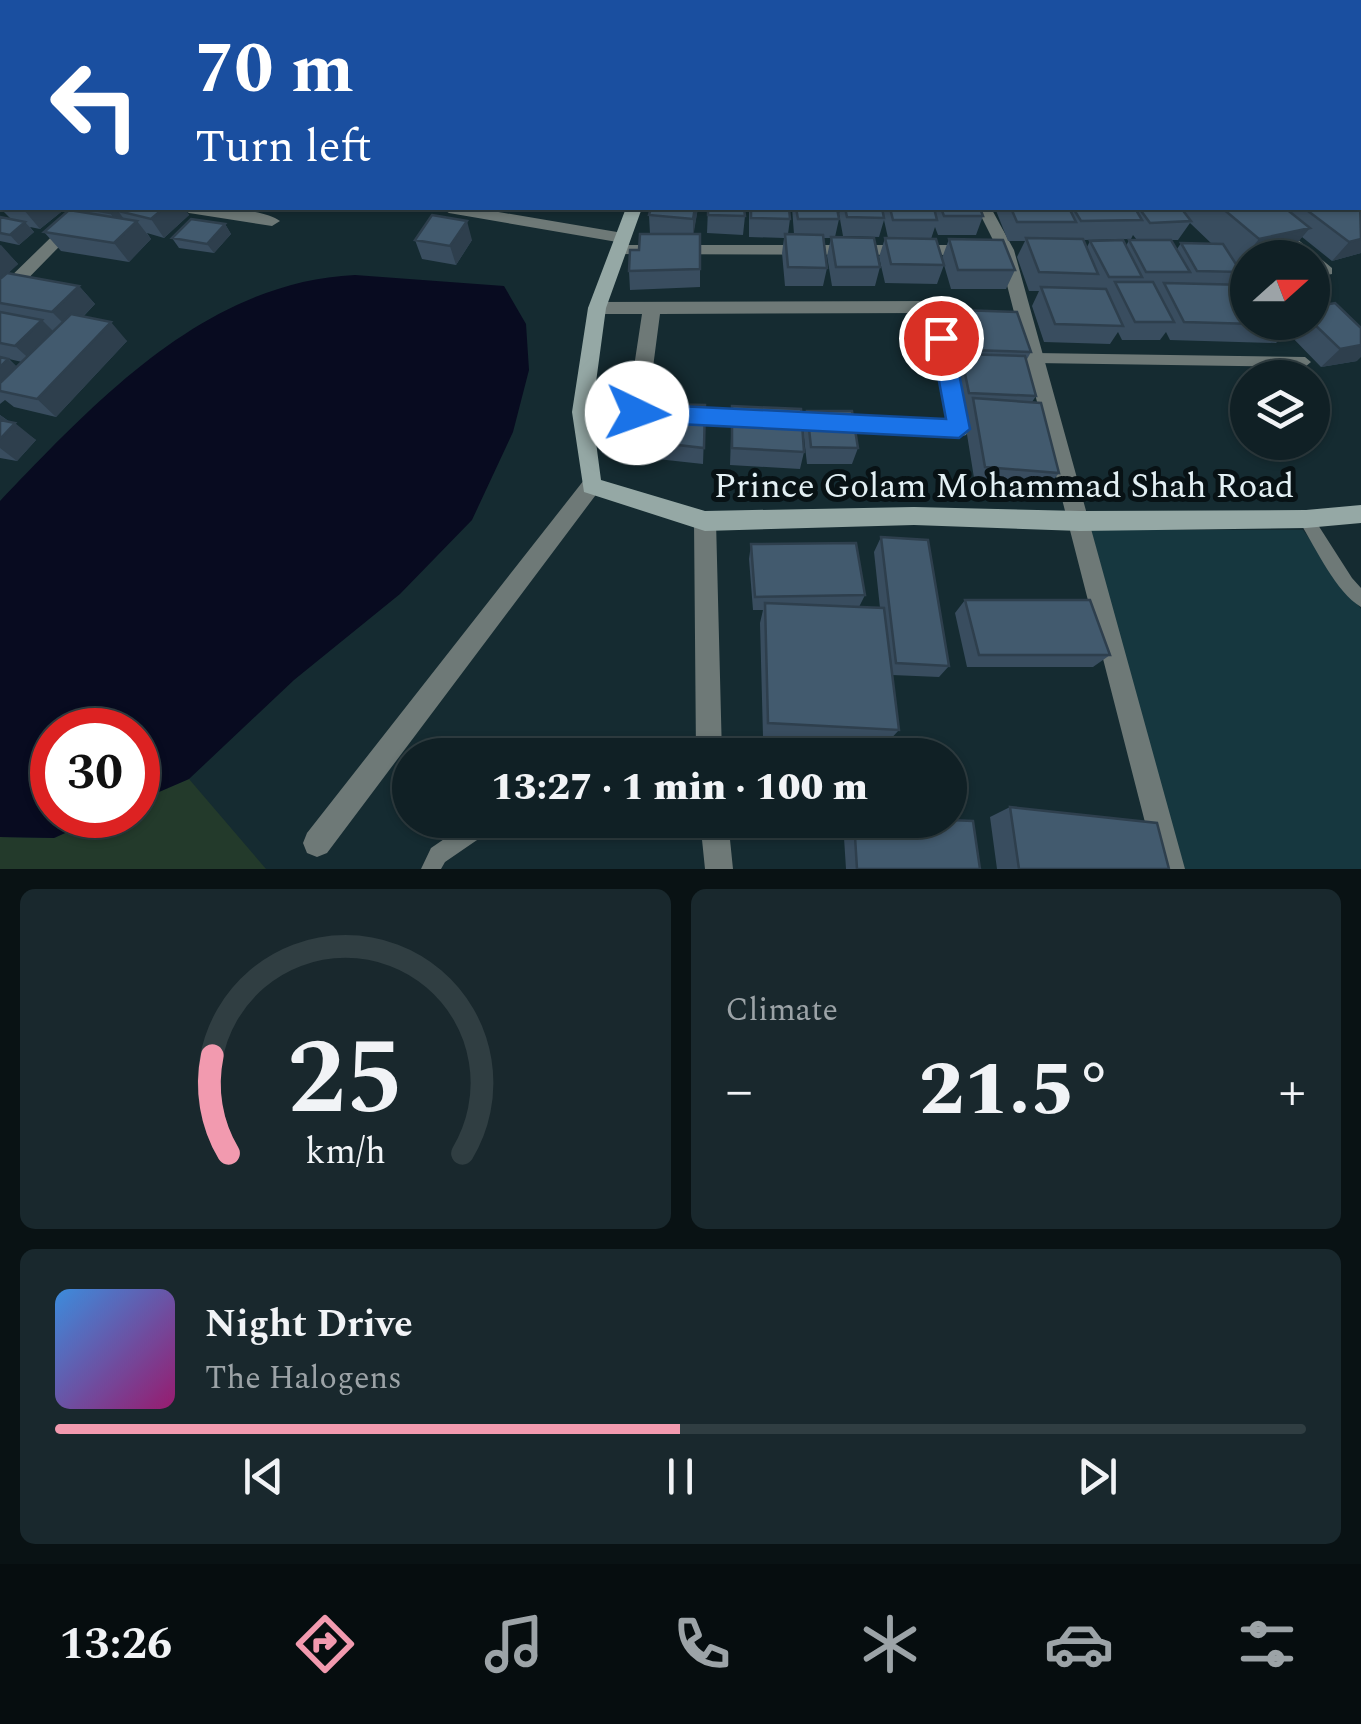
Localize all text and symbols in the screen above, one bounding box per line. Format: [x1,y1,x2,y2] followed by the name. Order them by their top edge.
[195,17,354,123] text: 70 m
[30,40,160,170] icon: left
[195,113,372,182] text: Turn left
[1230,240,1330,340] north arrow
[1230,240,1330,460] map controls
[899,296,984,381] pin
[914,311,969,366] icon: arrive
[1230,360,1330,460] button: layers
[585,361,689,465] position arrow
[714,460,1294,513] street label: Prince Golam Mohammad Shah Road
[30,708,160,838] speed limit sign: 30
[491,759,868,817] text: 13:27 · 1 min · 100 m
[726,986,838,1035] text: Climate
[287,1001,404,1159] text: 25
[919,1034,1113,1148] text: 21.5°
[726,1050,753,1133] text: −
[1278,1050,1306,1133] text: +
[305,1125,385,1180] text: km/h
[205,1296,413,1354] text: Night Drive
[205,1354,402,1403] text: The Halogens
[236,1449,291,1504] icon: previous
[653,1449,708,1504] icon: pause
[1070,1449,1125,1504] icon: next
[290,1609,360,1679] icon: directions
[479,1609,549,1679] icon: music
[667,1609,737,1679] icon: phone
[855,1609,925,1679] icon: climate
[1044,1609,1114,1679] icon: car
[1232,1609,1302,1679] icon: filters
[59,1610,172,1679] text: 13:26

